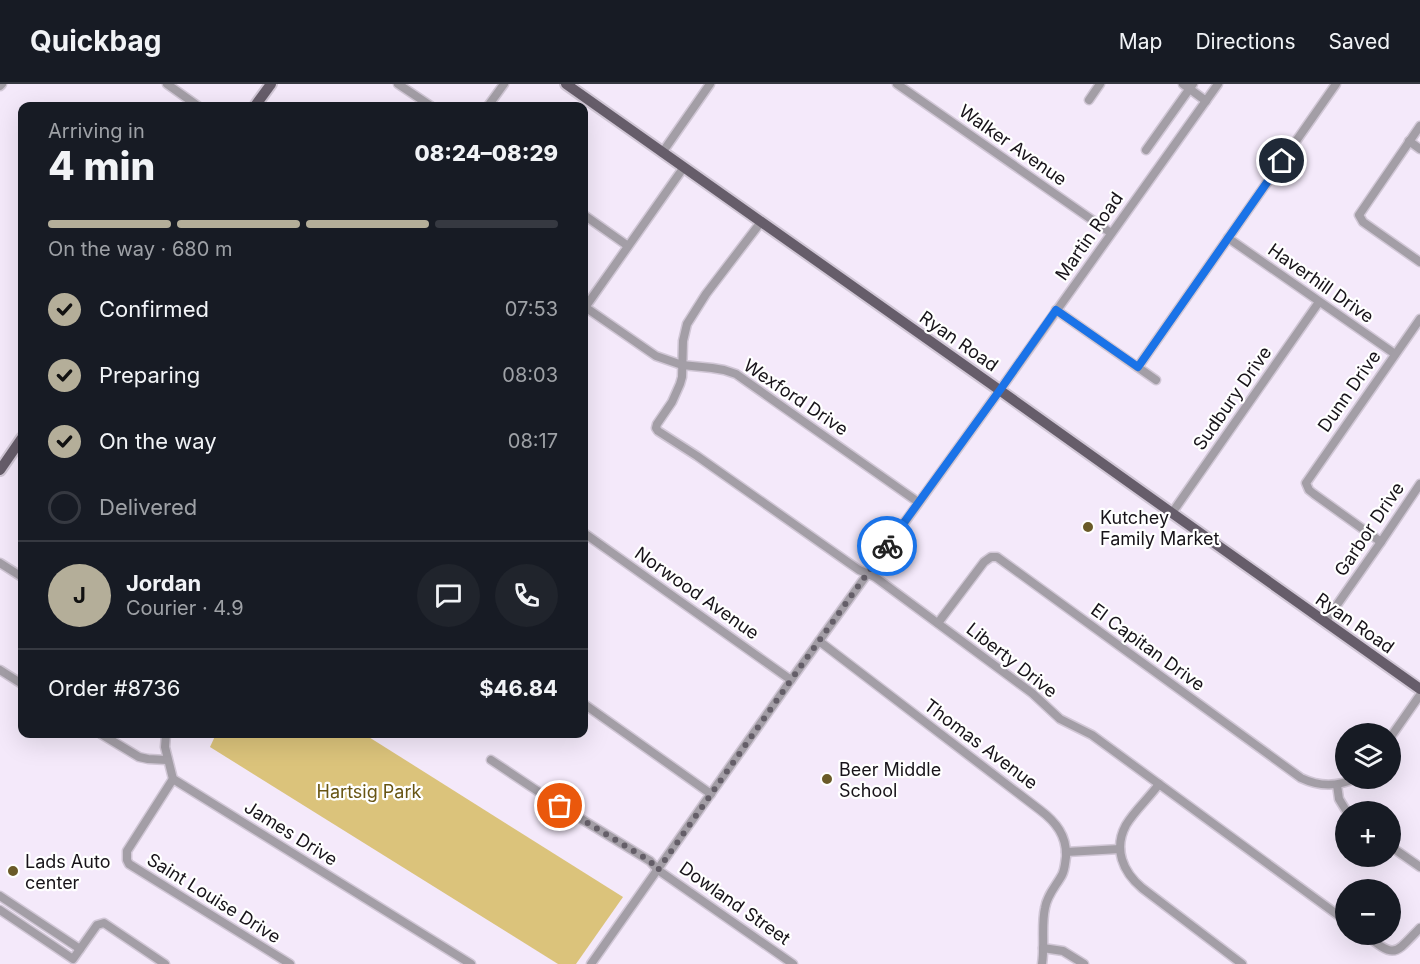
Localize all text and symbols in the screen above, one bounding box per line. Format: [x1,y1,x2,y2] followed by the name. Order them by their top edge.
[30,24,161,58] text: Quickbag
[1119,29,1162,54] text: Map
[1195,29,1296,54] text: Directions
[1329,29,1390,54] text: Saved
[955,100,1071,190] street label: Walker Avenue
[48,119,145,143] text: Arriving in
[1256,135,1307,186] pin
[414,140,558,166] text: 08:24–08:29
[48,142,155,189] text: 4 min
[1265,144,1298,177] icon: home
[1051,188,1127,284] street label: Martin Road
[48,237,232,261] text: On the way · 680 m
[1264,239,1378,327] street label: Haverhill Drive
[48,293,81,326] icon: check
[99,296,209,322] text: Confirmed
[505,297,558,321] text: 07:53
[916,306,1002,376] street label: Ryan Road
[1188,342,1276,454] street label: Sudbury Drive
[1313,346,1385,436] street label: Dunn Drive
[740,354,852,440] street label: Wexford Drive
[48,359,81,392] icon: check
[99,362,200,388] text: Preparing
[502,363,558,387] text: 08:03
[48,425,81,458] icon: check
[99,428,217,454] text: On the way
[508,429,558,453] text: 08:17
[1330,478,1408,580] street label: Garbor Drive
[99,494,197,520] text: Delivered
[1100,507,1219,549] place label: Kutchey Family Market
[857,516,917,576] courier
[1081,520,1095,534] marker: Kutchey Family Market
[871,530,904,563] icon: bike
[631,542,763,644] street label: Norwood Avenue
[417,564,480,627] button: chat
[495,564,558,627] button: phone
[126,570,201,596] text: Jordan
[73,582,86,608] text: J
[1312,588,1398,658] street label: Ryan Road
[126,596,244,620] text: Courier · 4.9
[1087,599,1209,695] street label: El Capitan Drive
[963,618,1061,702] street label: Liberty Drive
[48,675,180,701] text: Order #8736
[479,675,558,701] text: $46.84
[920,694,1042,794] street label: Thomas Avenue
[1335,723,1401,945] map controls
[1335,723,1401,789] button: layers
[839,759,941,801] place label: Beer Middle School
[820,772,834,786] marker: Beer Middle School
[534,780,585,831] pin
[317,781,421,802] park label: Hartsig Park
[543,789,576,822] icon: bag
[241,796,341,870] street label: James Drive
[1335,801,1401,867] button: +
[143,848,285,948] street label: Saint Louise Drive
[25,851,110,893] place label: Lads Auto center
[676,857,794,949] street label: Dowland Street
[6,864,20,878] marker: Lads Auto center
[1335,879,1401,945] button: −

